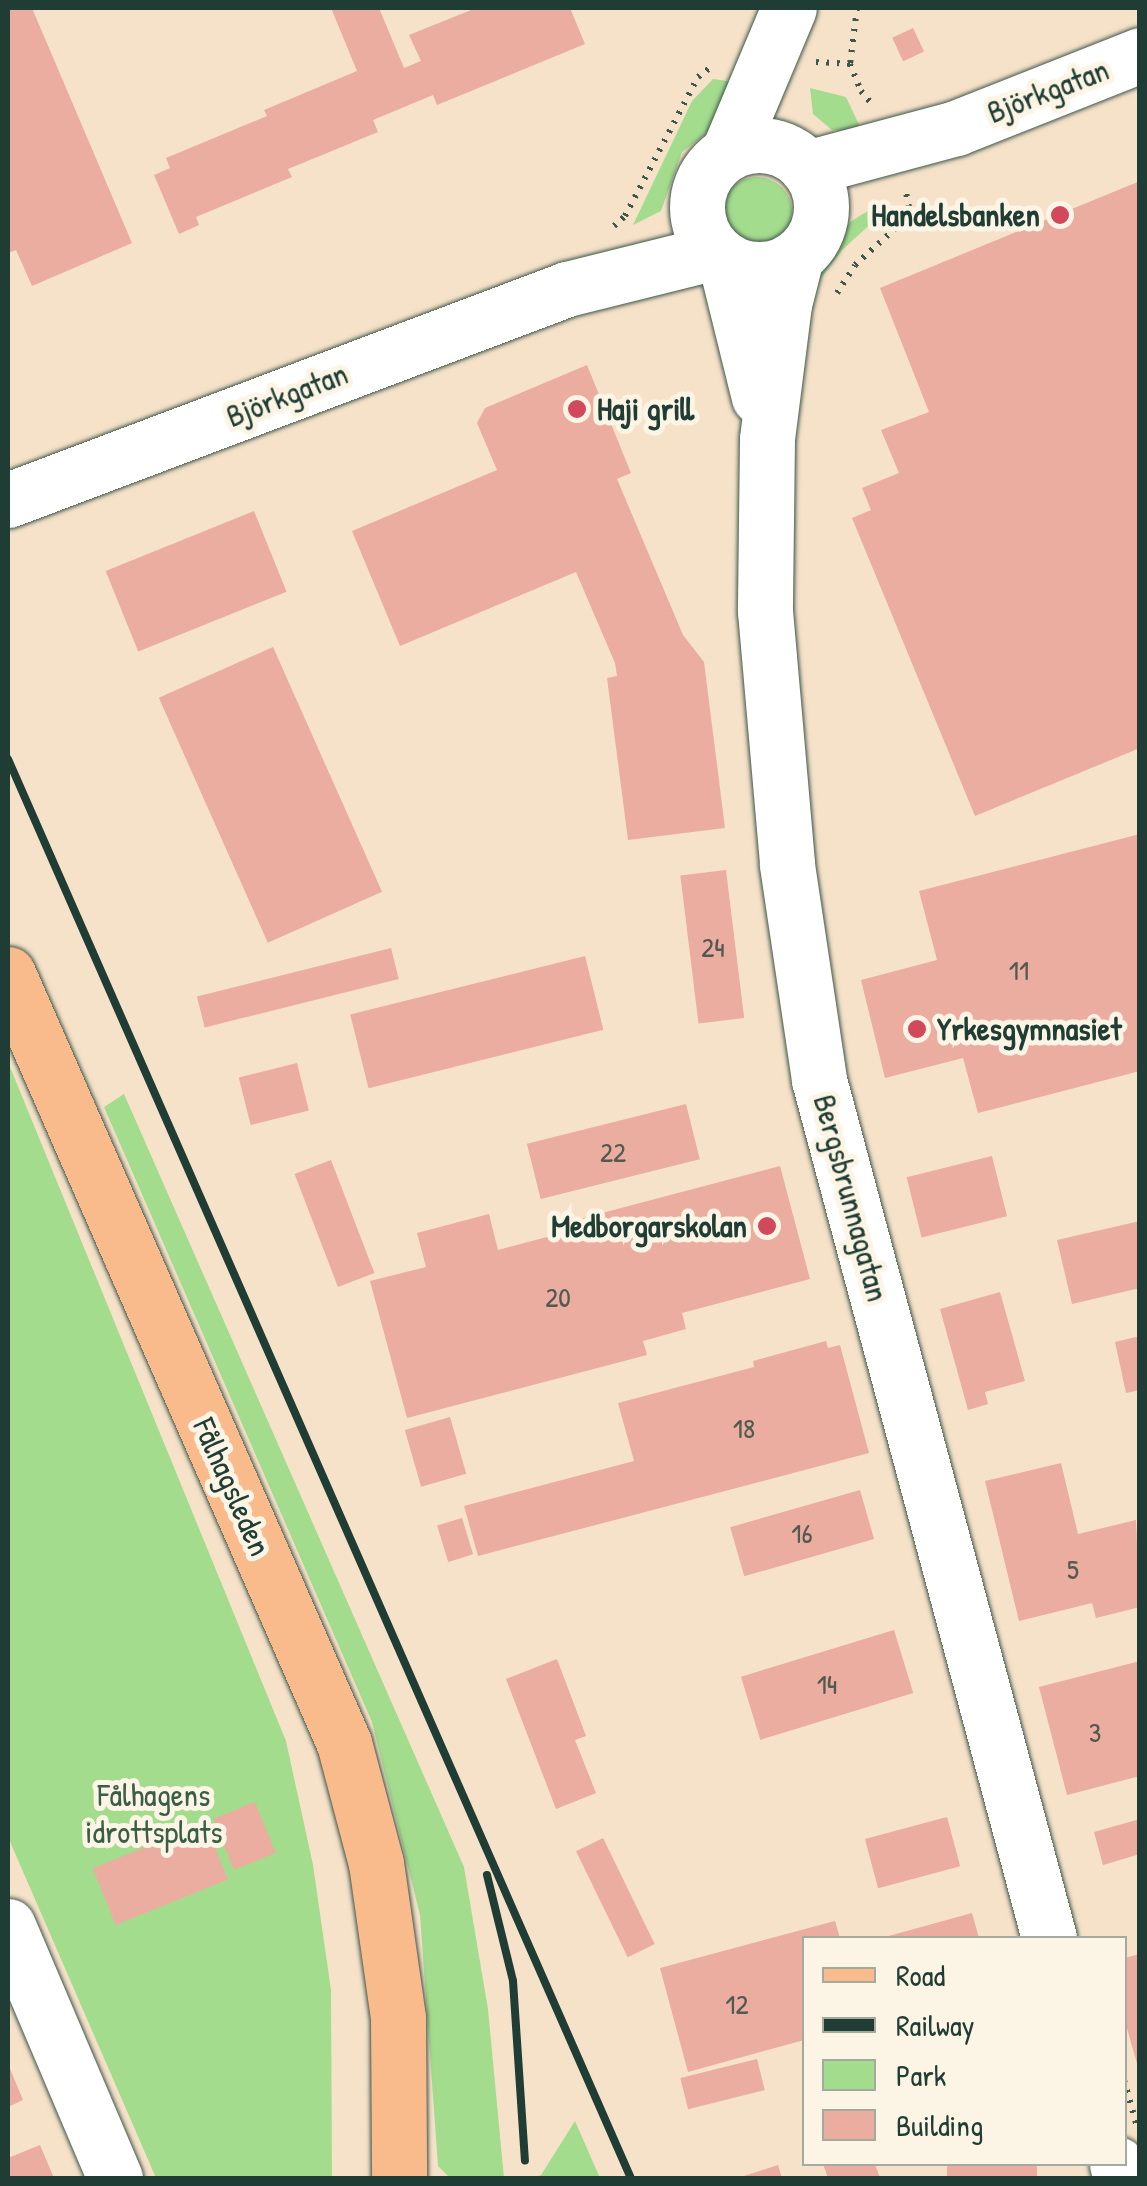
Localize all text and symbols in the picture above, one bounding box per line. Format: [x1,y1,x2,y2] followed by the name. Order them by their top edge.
[982,50,1114,132] street label: Björkgatan
[871,196,1040,234] place label: Handelsbanken
[1049,204,1071,226] marker: Handelsbanken
[221,354,353,436] street label: Björkgatan
[597,390,694,428] place label: Haji grill
[566,398,588,420] marker: Haji grill
[701,930,725,964] house number: 24
[1009,953,1029,987] house number: 11
[937,1010,1122,1048] place label: Yrkesgymnasiet
[906,1018,928,1040] marker: Yrkesgymnasiet
[805,1090,897,1306] street label: Bergsbrunnagatan
[600,1135,626,1169] house number: 22
[551,1207,747,1245] place label: Medborgarskolan
[756,1215,778,1237] marker: Medborgarskolan
[545,1280,571,1314] house number: 20
[733,1411,755,1445] house number: 18
[185,1412,279,1562] street label: Fålhagsleden
[791,1516,813,1550] house number: 16
[1067,1552,1079,1586] house number: 5
[817,1667,837,1701] house number: 14
[1089,1715,1101,1749] house number: 3
[85,1777,223,1852] park label: Fålhagens idrottsplats
[802,1936,1127,2166] legend
[896,1955,945,1995] text: Road
[725,1987,749,2021] house number: 12
[896,2005,974,2045] text: Railway
[896,2055,946,2095] text: Park
[896,2105,983,2145] text: Building

